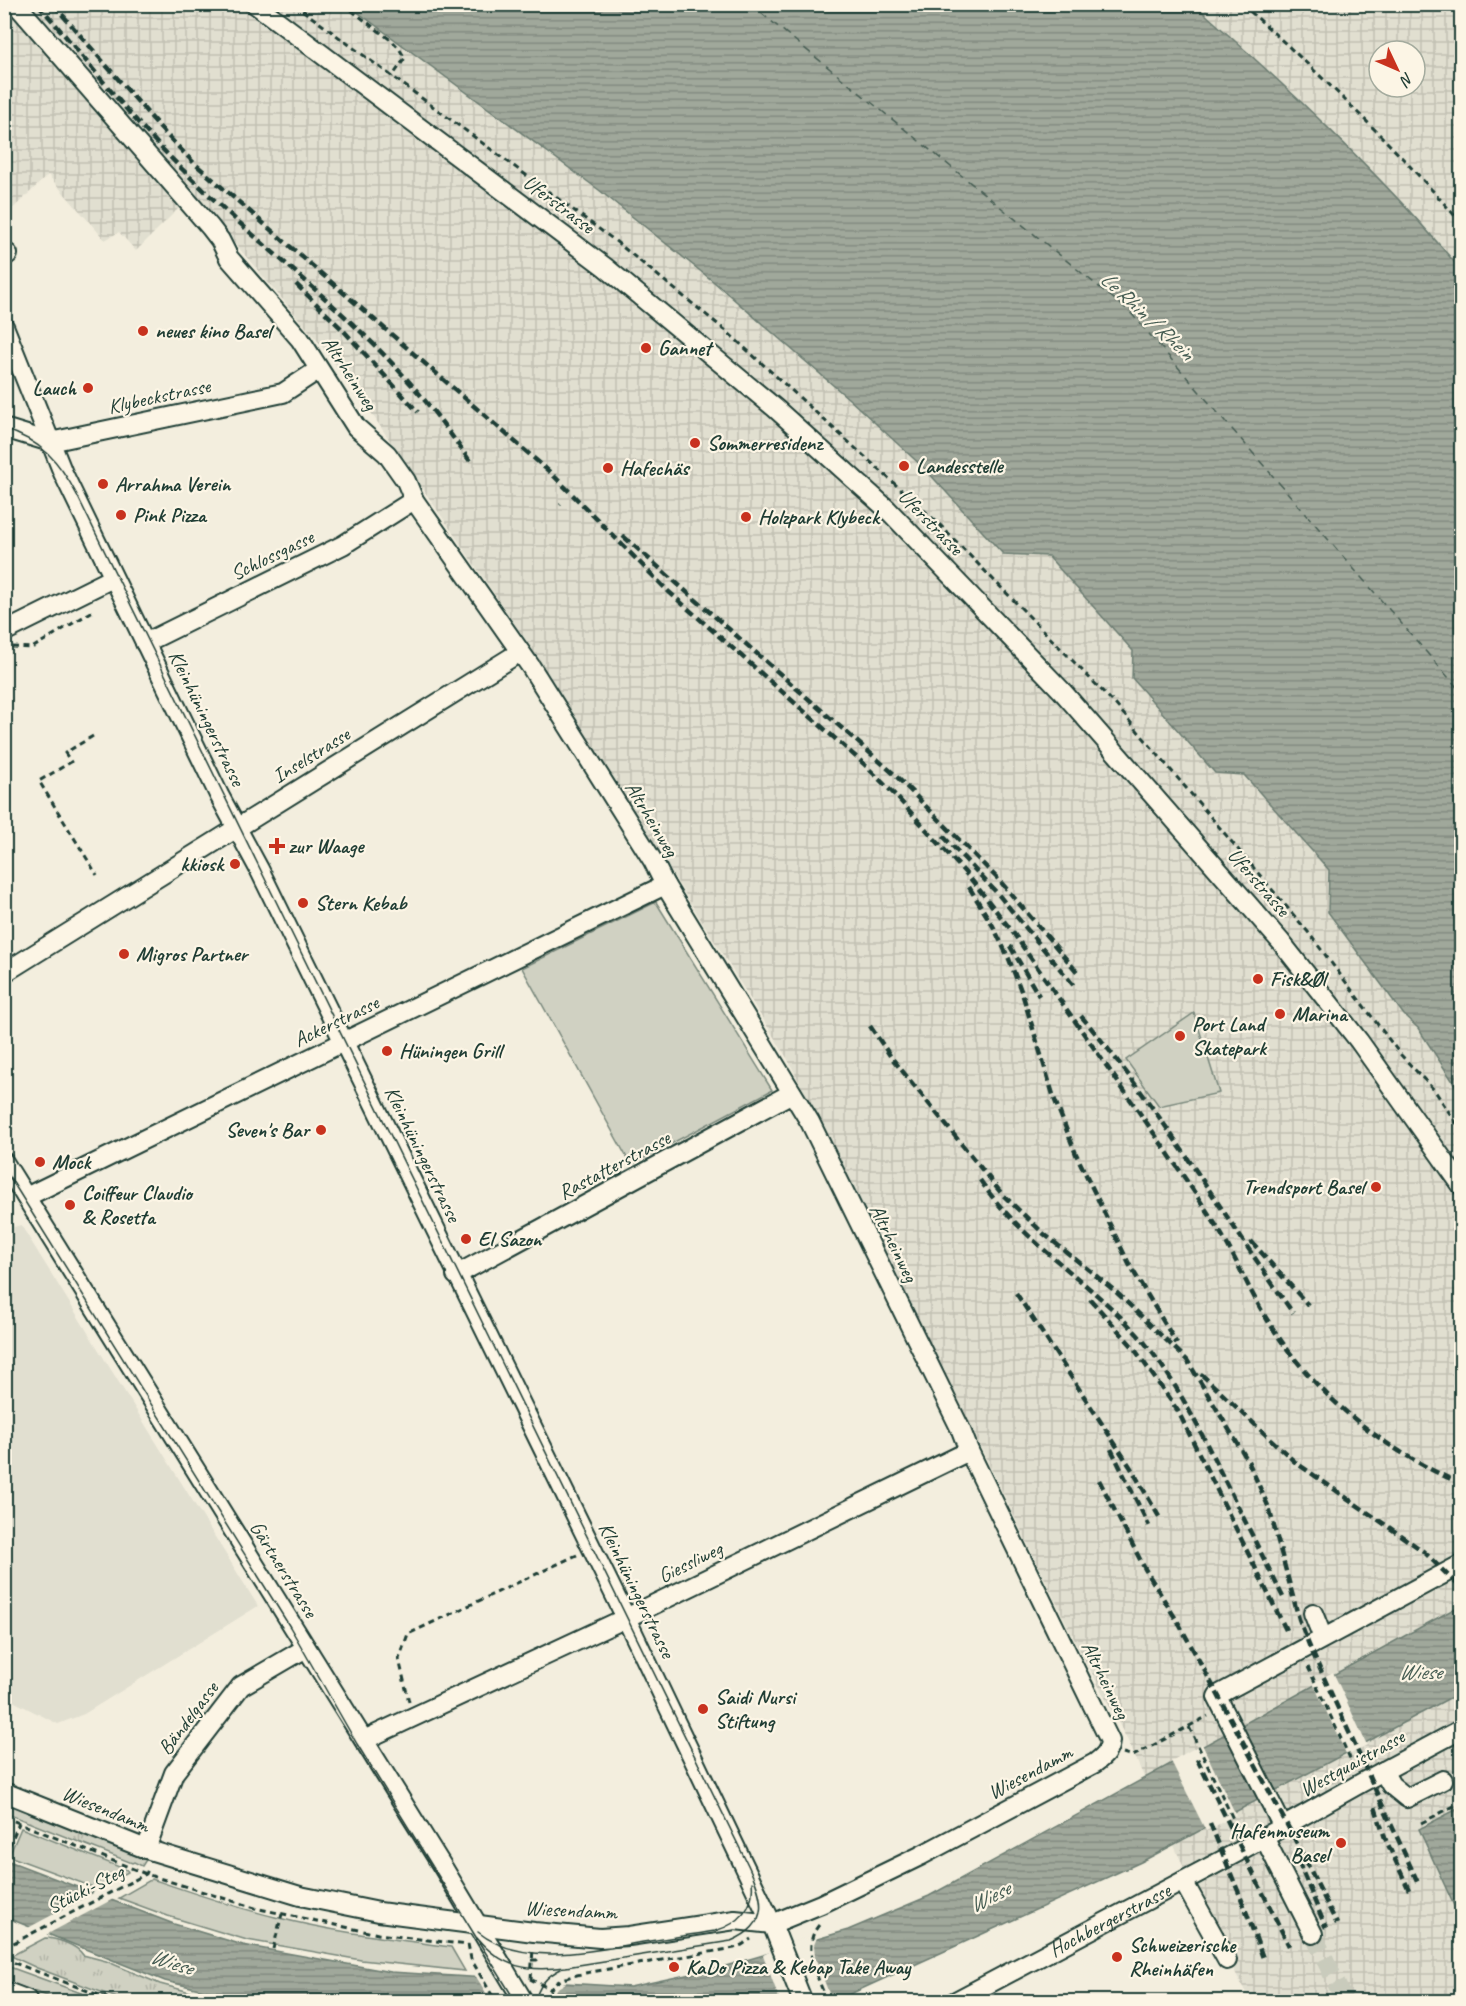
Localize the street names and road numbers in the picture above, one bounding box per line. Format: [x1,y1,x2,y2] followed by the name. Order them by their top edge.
[518,169,601,240] street label: Uferstrasse
[316,331,385,416] street label: Altrheinweg
[106,372,214,419] street label: Klybeckstrasse
[893,483,970,562] street label: Uferstrasse
[226,523,319,586] street label: Schlossgasse
[163,646,252,792] street label: Kleinhüningerstrasse
[267,720,356,789] street label: Inselstrasse
[619,776,685,863] street label: Altrheinweg
[1222,842,1297,923] street label: Uferstrasse
[289,989,384,1053] street label: Ackerstrasse
[379,1082,468,1228] street label: Kleinhüningerstrasse
[554,1124,675,1205] street label: Rastatterstrasse
[864,1200,925,1288] street label: Altrheinweg
[244,1516,325,1623] street label: Gärtnerstrasse
[593,1518,682,1664] street label: Kleinhüningerstrasse
[654,1535,728,1589] street label: Giessliweg
[1076,1637,1137,1725] street label: Altrheinweg
[152,1675,225,1760] street label: Bändelgasse
[1295,1723,1410,1802] street label: Westquaistrasse
[983,1738,1078,1805] street label: Wiesendamm
[58,1780,155,1839] street label: Wiesendamm
[42,1858,129,1919] street label: Stücki-Steg
[1044,1877,1176,1963] street label: Hochbergerstrasse
[524,1895,619,1925] street label: Wiesendamm

